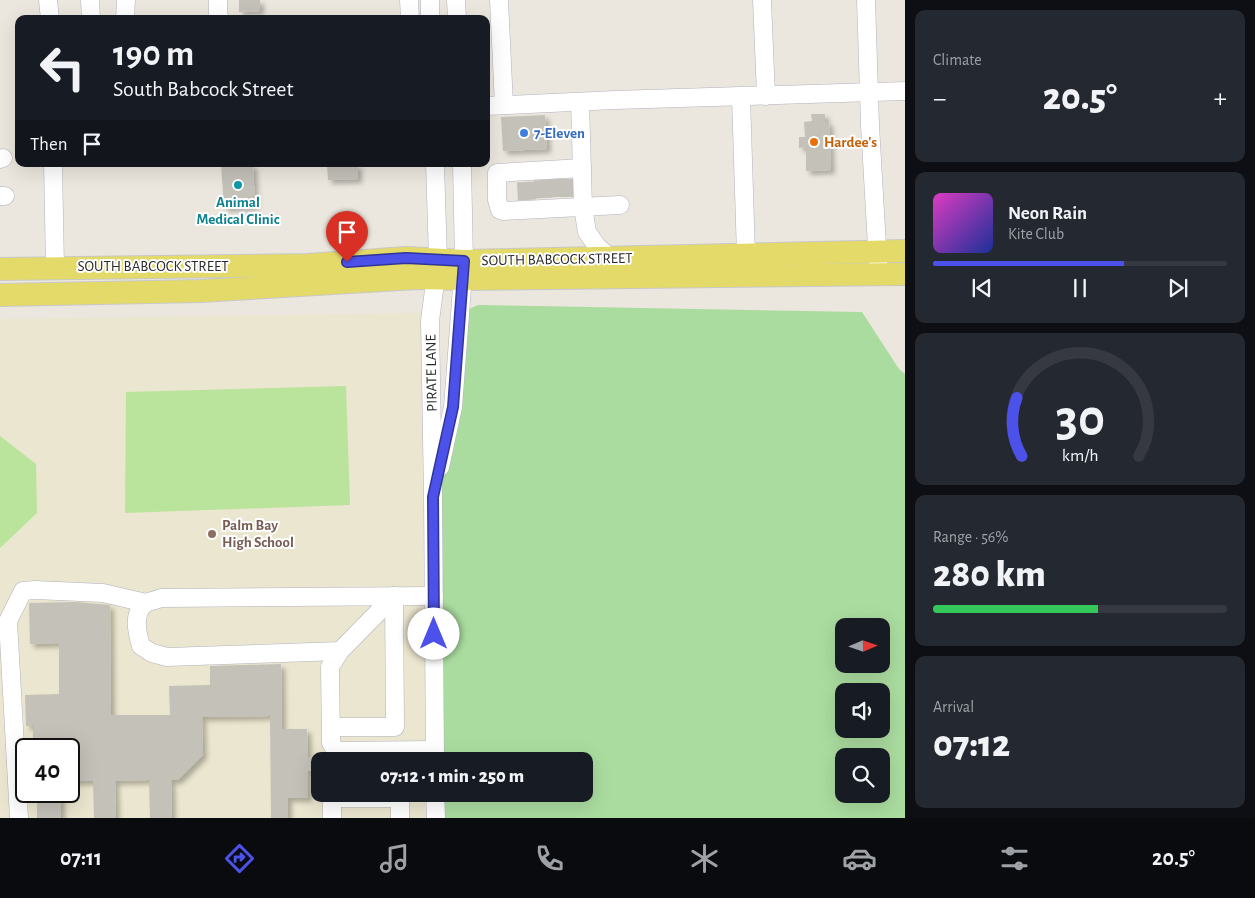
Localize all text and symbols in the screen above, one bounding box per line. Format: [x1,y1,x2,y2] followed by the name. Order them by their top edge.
[30,35,95,100] icon: left
[113,37,194,72] text: 190 m
[933,52,982,68] text: Climate
[113,78,294,100] text: South Babcock Street
[1043,79,1117,117] text: 20.5°
[933,85,946,113] text: −
[1214,85,1227,113] text: +
[534,126,585,141] place label: 7-Eleven
[518,127,530,139] marker: 7-Eleven
[78,130,106,158] icon: arrive
[30,135,68,154] text: Then
[824,135,877,150] place label: Hardee's
[808,136,820,148] marker: Hardee's
[232,179,244,191] marker: Animal Medical Clinic
[197,195,280,227] place label: Animal Medical Clinic
[1008,204,1087,223] text: Neon Rain
[326,211,368,262] pin
[333,218,361,246] icon: arrive
[1008,226,1064,242] text: Kite Club
[481,251,633,268] street label: SOUTH BABCOCK STREET
[78,259,229,274] street label: SOUTH BABCOCK STREET
[968,274,996,302] icon: previous
[1066,274,1094,302] icon: pause
[1164,274,1192,302] icon: next
[423,334,440,412] street label: PIRATE LANE
[1055,393,1105,445] text: 30
[1062,447,1098,465] text: km/h
[222,518,294,550] place label: Palm Bay High School
[206,528,218,540] marker: Palm Bay High School
[933,529,1009,545] text: Range · 56%
[933,556,1046,594] text: 280 km
[407,607,459,659] position arrow
[835,618,890,672] north arrow
[835,618,890,803] map controls
[835,683,890,738] button: sound
[933,699,974,715] text: Arrival
[933,726,1010,764] text: 07:12
[15,738,80,803] speed limit sign: 40
[835,748,890,803] button: search
[380,767,524,786] text: 07:12 · 1 min · 250 m
[222,841,257,876] icon: directions
[377,841,412,876] icon: music
[532,841,567,876] icon: phone
[687,841,722,876] icon: climate
[842,841,877,876] icon: car
[997,841,1032,876] icon: filters
[60,847,102,869] text: 07:11
[1152,847,1195,869] text: 20.5°

